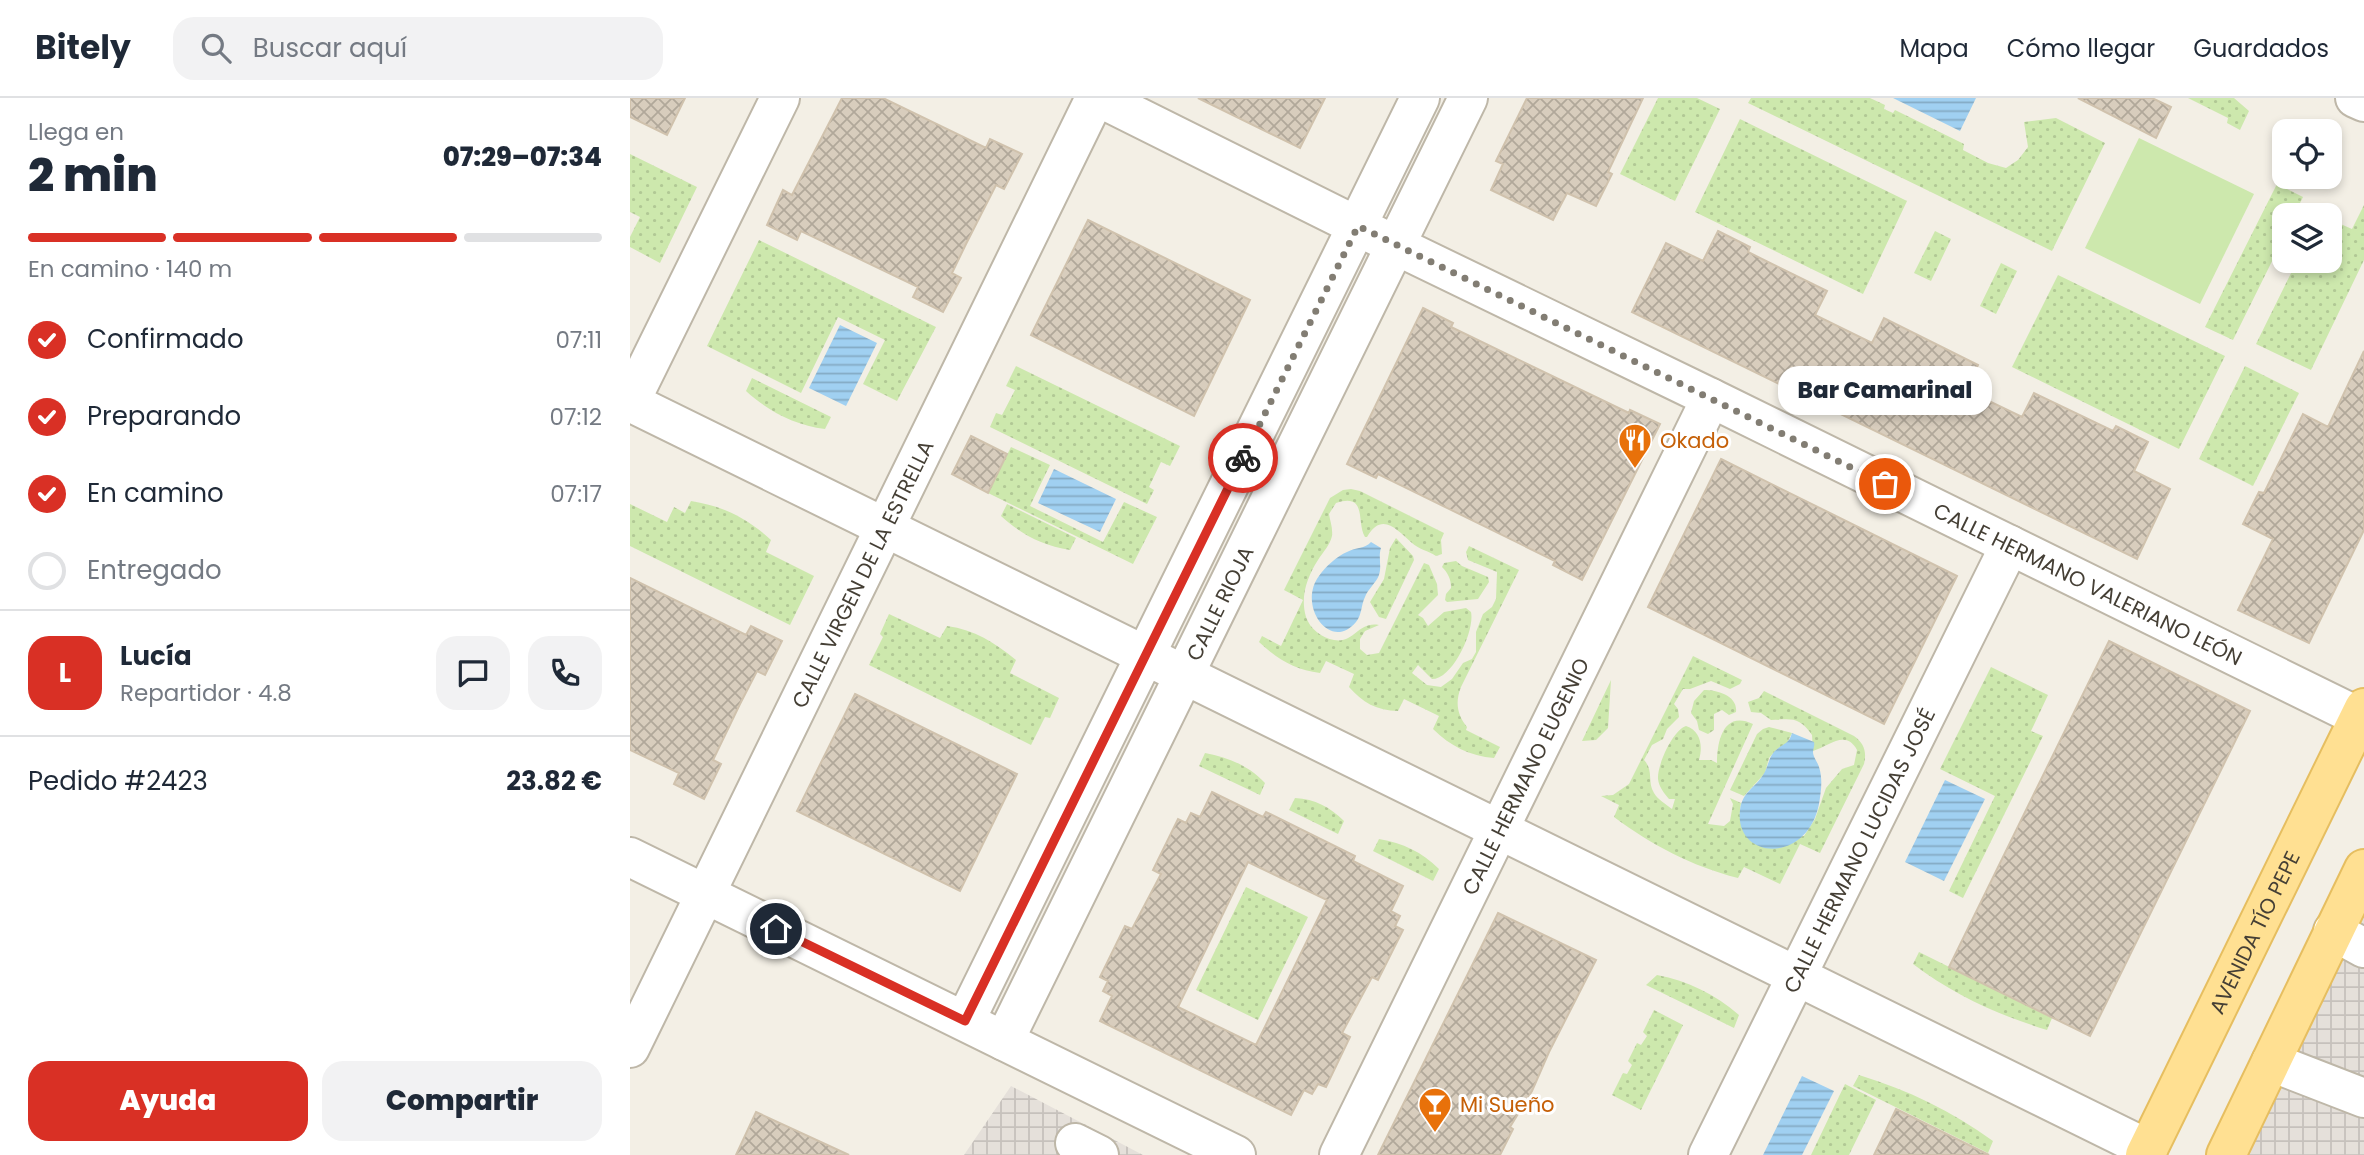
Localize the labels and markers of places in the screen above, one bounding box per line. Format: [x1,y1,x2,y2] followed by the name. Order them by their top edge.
[1778,365,1992,414] callout: Bar Camarinal
[1616,421,1654,470] restaurant icon: Okado
[1660,426,1729,455] place label: Okado
[1855,454,1915,514] pin
[746,899,806,959] pin
[1416,1085,1454,1134] bar icon: Mi Sueño
[1460,1090,1555,1119] place label: Mi Sueño

